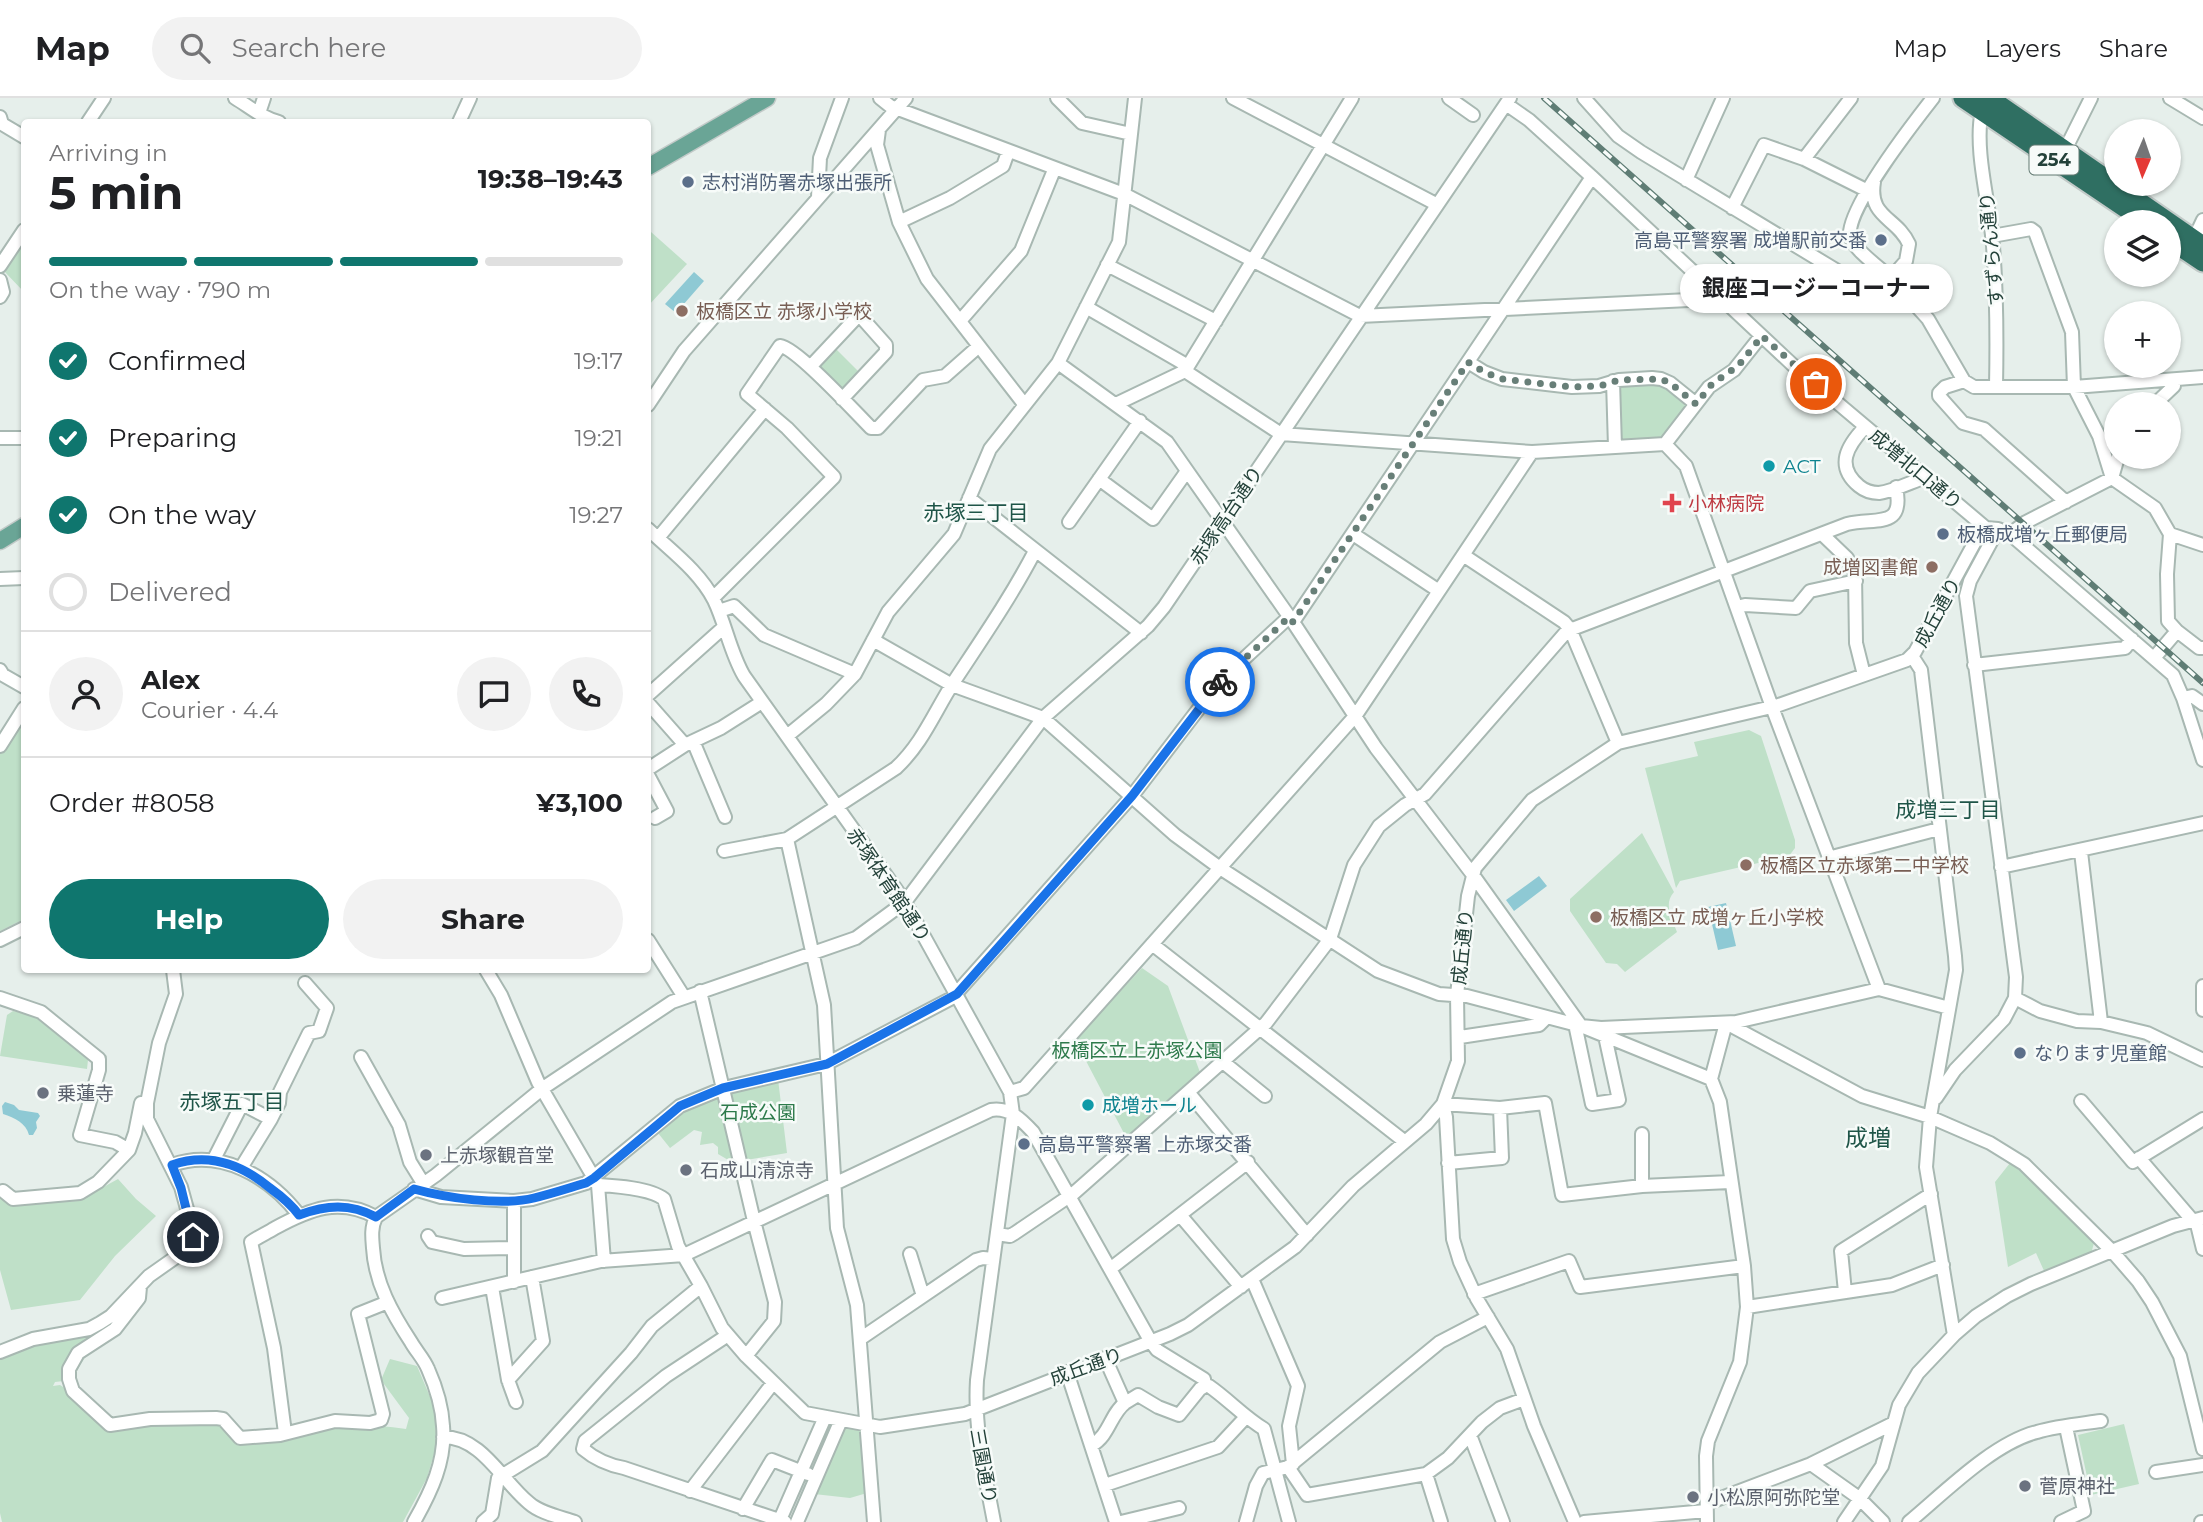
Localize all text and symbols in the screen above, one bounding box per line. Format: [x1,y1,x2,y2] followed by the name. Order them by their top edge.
[152,17,642,80] search box
[35,28,110,68] text: Map
[176,29,214,67] icon: search
[232,32,386,64] text: Search here
[1893,34,1947,63] text: Map
[1985,34,2061,63] text: Layers
[2099,34,2168,63] text: Share
[2104,119,2180,196] north arrow
[2104,119,2181,469] map controls
[49,139,168,167] text: Arriving in
[2030,146,2078,174] road number: 254
[478,163,623,195] text: 19:38–19:43
[49,164,183,221] text: 5 min
[702,171,892,194] place label: 志村消防署赤塚出張所
[680,174,696,190] marker: 志村消防署赤塚出張所
[1975,191,2008,307] street label: すずらん通り
[2104,210,2181,287] button: layers
[1634,229,1867,252] place label: 高島平警察署 成増駅前交番
[1873,232,1889,248] marker: 高島平警察署 成増駅前交番
[1680,265,1952,314] callout: 銀座コージーコーナー
[1702,274,1931,302] text: 銀座コージーコーナー
[49,276,271,304] text: On the way · 790 m
[696,300,872,323] place label: 板橋区立 赤塚小学校
[2104,301,2181,378] button: +
[674,303,690,319] marker: 板橋区立 赤塚小学校
[49,342,87,380] icon: check
[108,345,247,377] text: Confirmed
[574,347,623,375] text: 19:17
[1786,354,1846,414] pin
[1797,365,1835,403] icon: bag
[2104,392,2181,469] button: −
[49,419,87,457] icon: check
[108,422,237,454] text: Preparing
[574,424,623,452] text: 19:21
[1865,424,1967,515] street label: 成増北口通り
[1783,455,1821,478] place label: ACT
[1761,458,1777,474] marker: ACT
[1185,462,1268,569] street label: 赤塚高台通り
[1688,492,1764,515] place label: 小林病院
[1662,493,1682,513] marker: 小林病院
[49,496,87,534] icon: check
[108,499,256,531] text: On the way
[924,500,1029,525] district label: 赤塚三丁目
[569,501,623,529] text: 19:27
[1957,523,2128,546] place label: 板橋成増ヶ丘郵便局
[1935,526,1951,542] marker: 板橋成増ヶ丘郵便局
[1823,556,1918,579] place label: 成増図書館
[1924,559,1940,575] marker: 成増図書館
[1909,573,1966,651] street label: 成丘通り
[108,576,232,608] text: Delivered
[1185,647,1255,717] courier
[49,657,123,731] button: person
[457,657,531,731] button: chat
[549,657,623,731] button: phone
[1201,663,1239,701] icon: bike
[141,664,200,696] text: Alex
[141,696,278,724] text: Courier · 4.4
[49,787,215,819] text: Order #8058
[536,787,623,819] text: ¥3,100
[1896,797,2001,822] district label: 成増三丁目
[842,824,935,947] street label: 赤塚体育館通り
[1760,854,1969,877] place label: 板橋区立赤塚第二中学校
[1738,857,1754,873] marker: 板橋区立赤塚第二中学校
[49,879,329,959] button: Help
[343,879,623,959] button: Share
[1610,906,1824,929] place label: 板橋区立 成増ヶ丘小学校
[1447,908,1478,986] street label: 成丘通り
[1588,909,1604,925] marker: 板橋区立 成増ヶ丘小学校
[1051,1039,1223,1062] park label: 板橋区立上赤塚公園
[2034,1042,2167,1065] place label: なります児童館
[2012,1045,2028,1061] marker: なります児童館
[57,1082,114,1105] place label: 乗蓮寺
[35,1085,51,1101] marker: 乗蓮寺
[180,1089,285,1114] district label: 赤塚五丁目
[1102,1094,1197,1117] place label: 成増ホール
[1080,1097,1096,1113] marker: 成増ホール
[720,1101,796,1124] park label: 石成公園
[1845,1124,1891,1152] district label: 成増
[1038,1133,1252,1156] place label: 高島平警察署 上赤塚交番
[1016,1136,1032,1152] marker: 高島平警察署 上赤塚交番
[440,1144,554,1167] place label: 上赤塚観音堂
[418,1147,434,1163] marker: 上赤塚観音堂
[700,1159,814,1182] place label: 石成山清涼寺
[678,1162,694,1178] marker: 石成山清涼寺
[163,1207,223,1267] pin
[174,1218,212,1256] icon: home
[1047,1343,1126,1390] street label: 成丘通り
[966,1427,1001,1506] street label: 三園通り
[2039,1475,2115,1498] place label: 菅原神社
[2017,1478,2033,1494] marker: 菅原神社
[1707,1486,1840,1509] place label: 小松原阿弥陀堂
[1685,1489,1701,1505] marker: 小松原阿弥陀堂

